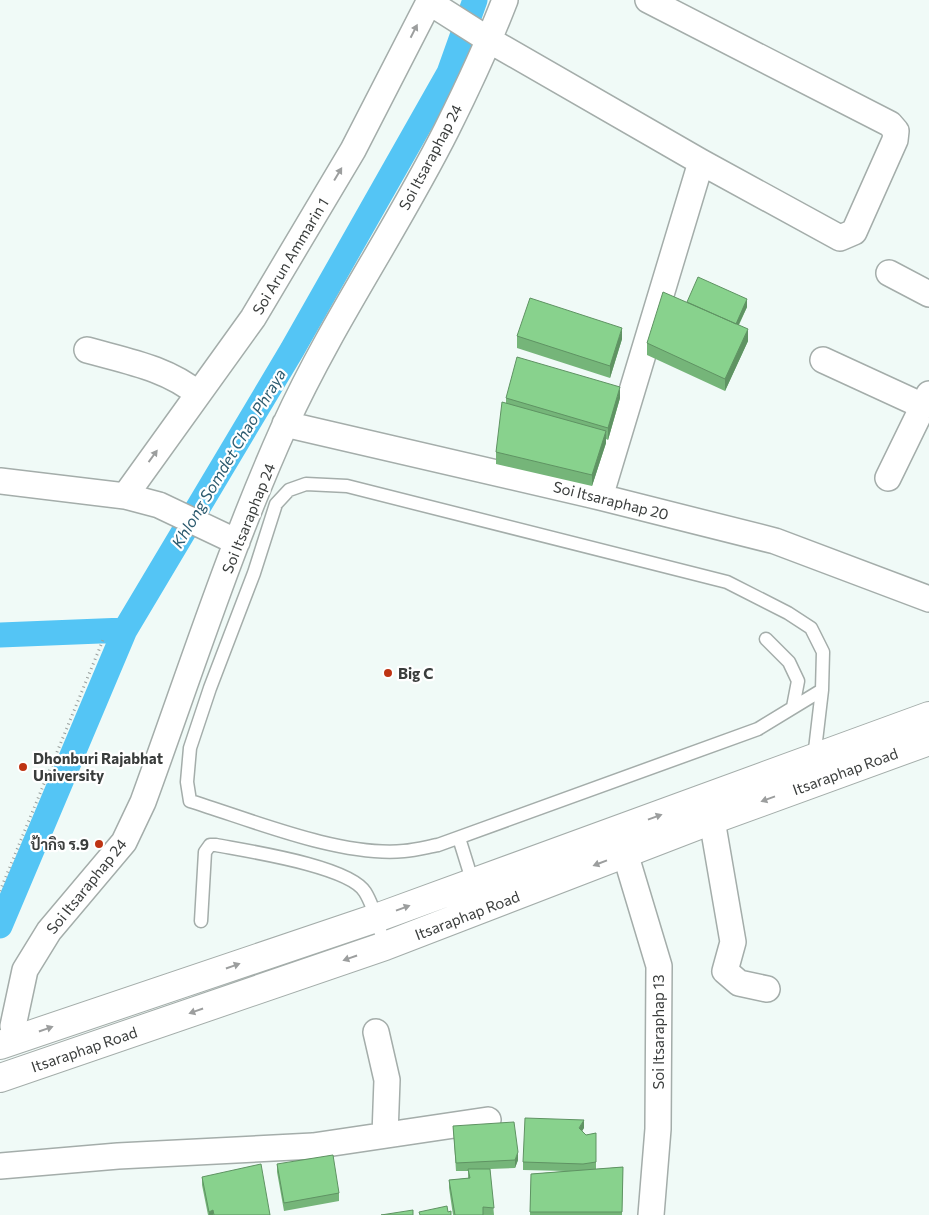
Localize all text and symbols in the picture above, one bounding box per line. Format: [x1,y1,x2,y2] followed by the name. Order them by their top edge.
[410,24,418,38] one-way arrow
[395,101,465,213] street label: Soi Itsaraphap 24
[334,168,343,181] one-way arrow
[248,194,332,318] street label: Soi Arun Ammarin 1
[167,365,289,551] water label: Khlong Somdet Chao Phraya
[148,449,158,463] one-way arrow
[218,460,278,576] street label: Soi Itsaraphap 24
[551,477,671,523] street label: Soi Itsaraphap 20
[398,664,433,682] place label: Big C
[382,667,394,679] marker: Big C
[790,744,900,798] street label: Itsaraphap Road
[33,749,163,784] place label: Dhonburi Rajabhat University
[17,761,29,773] marker: Dhonburi Rajabhat University
[760,795,775,803] one-way arrow
[648,813,663,821] one-way arrow
[30,835,89,853] place label: ป้ากิจ ร.9
[42,835,130,937] street label: Soi Itsaraphap 24
[93,838,105,850] marker: ป้ากิจ ร.9
[592,859,607,867] one-way arrow
[412,887,522,943] street label: Itsaraphap Road
[396,904,411,911] one-way arrow
[342,955,357,963] one-way arrow
[226,962,241,970] one-way arrow
[649,974,667,1090] street label: Soi Itsaraphap 13
[188,1007,203,1015] one-way arrow
[29,1022,139,1076] street label: Itsaraphap Road
[39,1025,54,1033] one-way arrow

